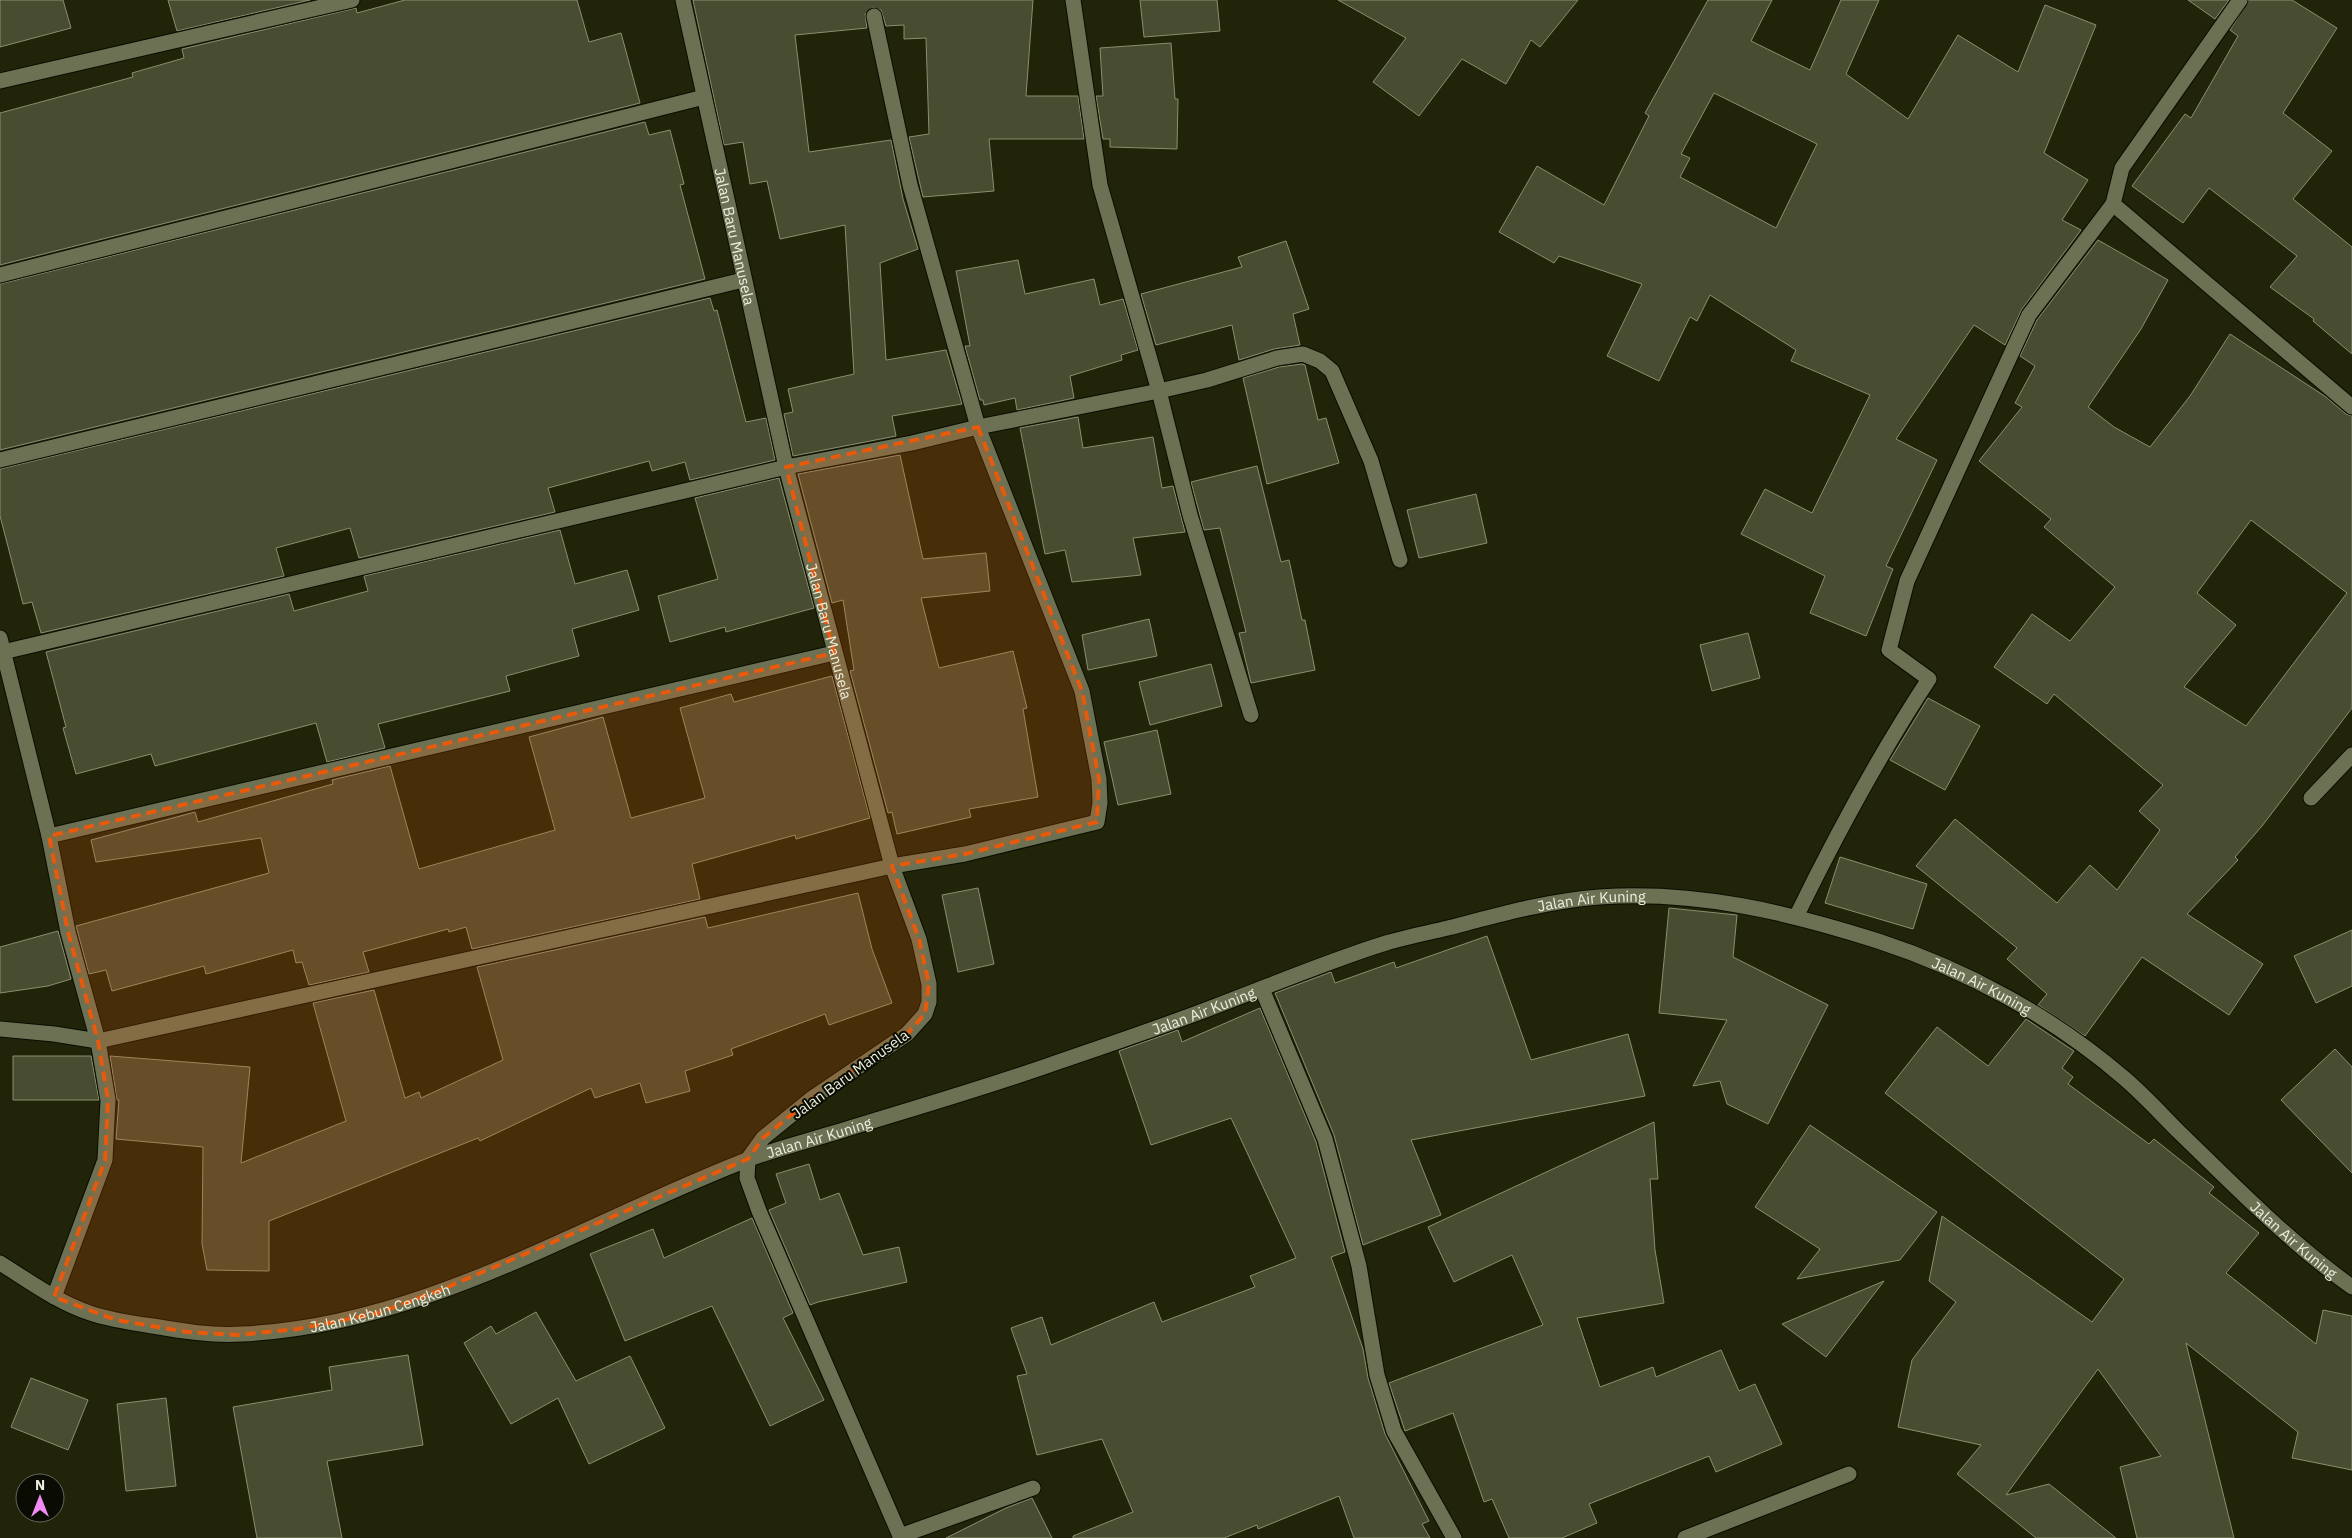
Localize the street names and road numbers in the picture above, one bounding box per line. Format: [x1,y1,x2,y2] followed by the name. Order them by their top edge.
[711,166,759,307] street label: Jalan Baru Manusela
[802,561,857,701] street label: Jalan Baru Manusela
[1536,886,1646,915] street label: Jalan Air Kuning
[1929,953,2035,1019] street label: Jalan Air Kuning
[1149,982,1258,1038] street label: Jalan Air Kuning
[788,1025,912,1123] street label: Jalan Baru Manusela
[764,1112,874,1162] street label: Jalan Air Kuning
[2247,1197,2341,1282] street label: Jalan Air Kuning
[308,1279,453,1336] street label: Jalan Kebun Cengkeh

